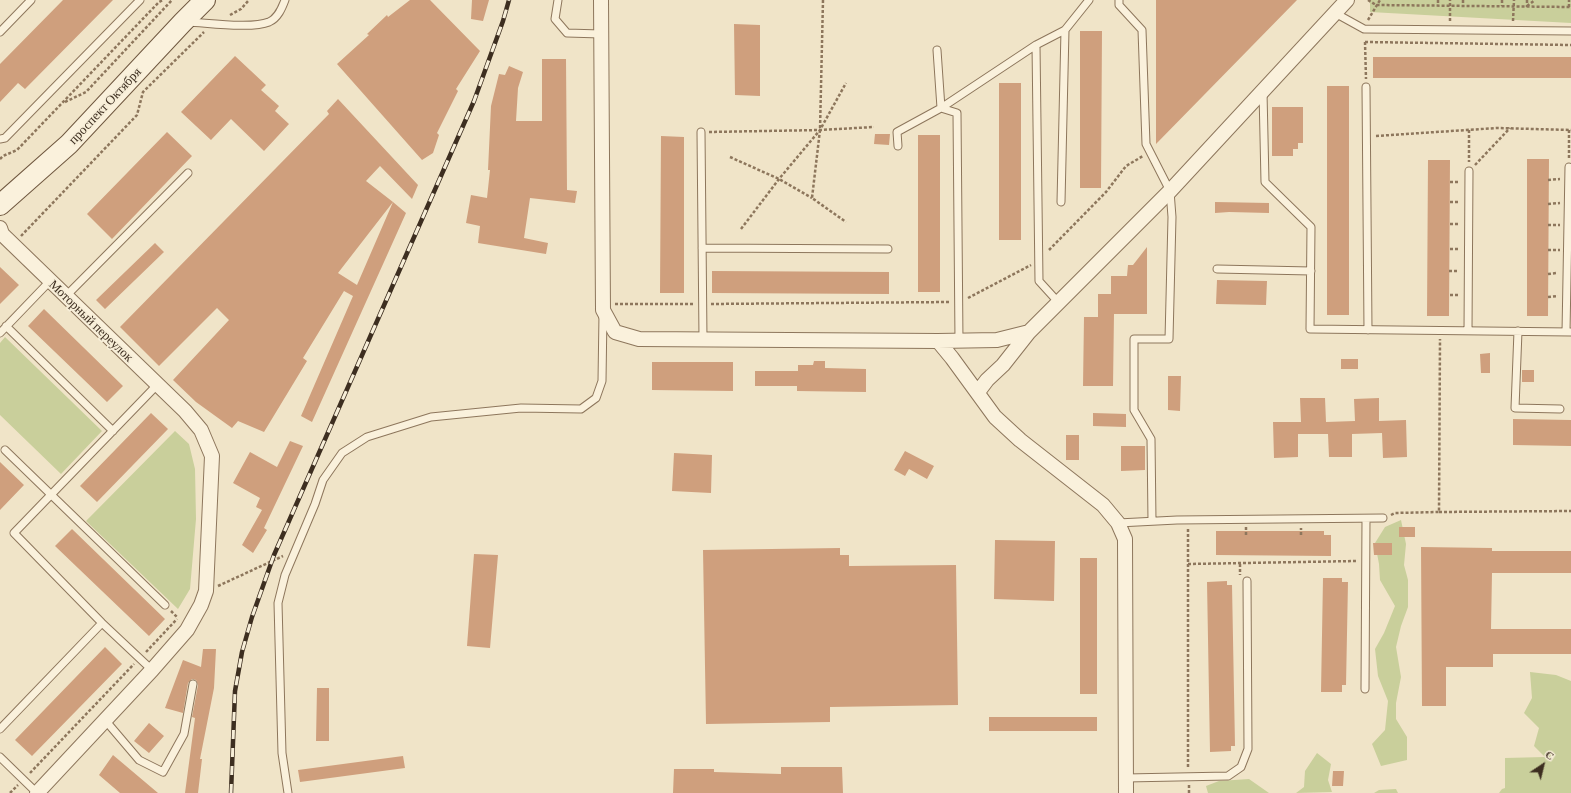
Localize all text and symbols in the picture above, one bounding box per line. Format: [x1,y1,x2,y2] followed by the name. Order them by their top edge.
[65,64,145,148] street label: проспект Октября
[46,277,136,365] street label: Моторный переулок
[1523,745,1563,785] north arrow
[1543,748,1557,762] text: С

